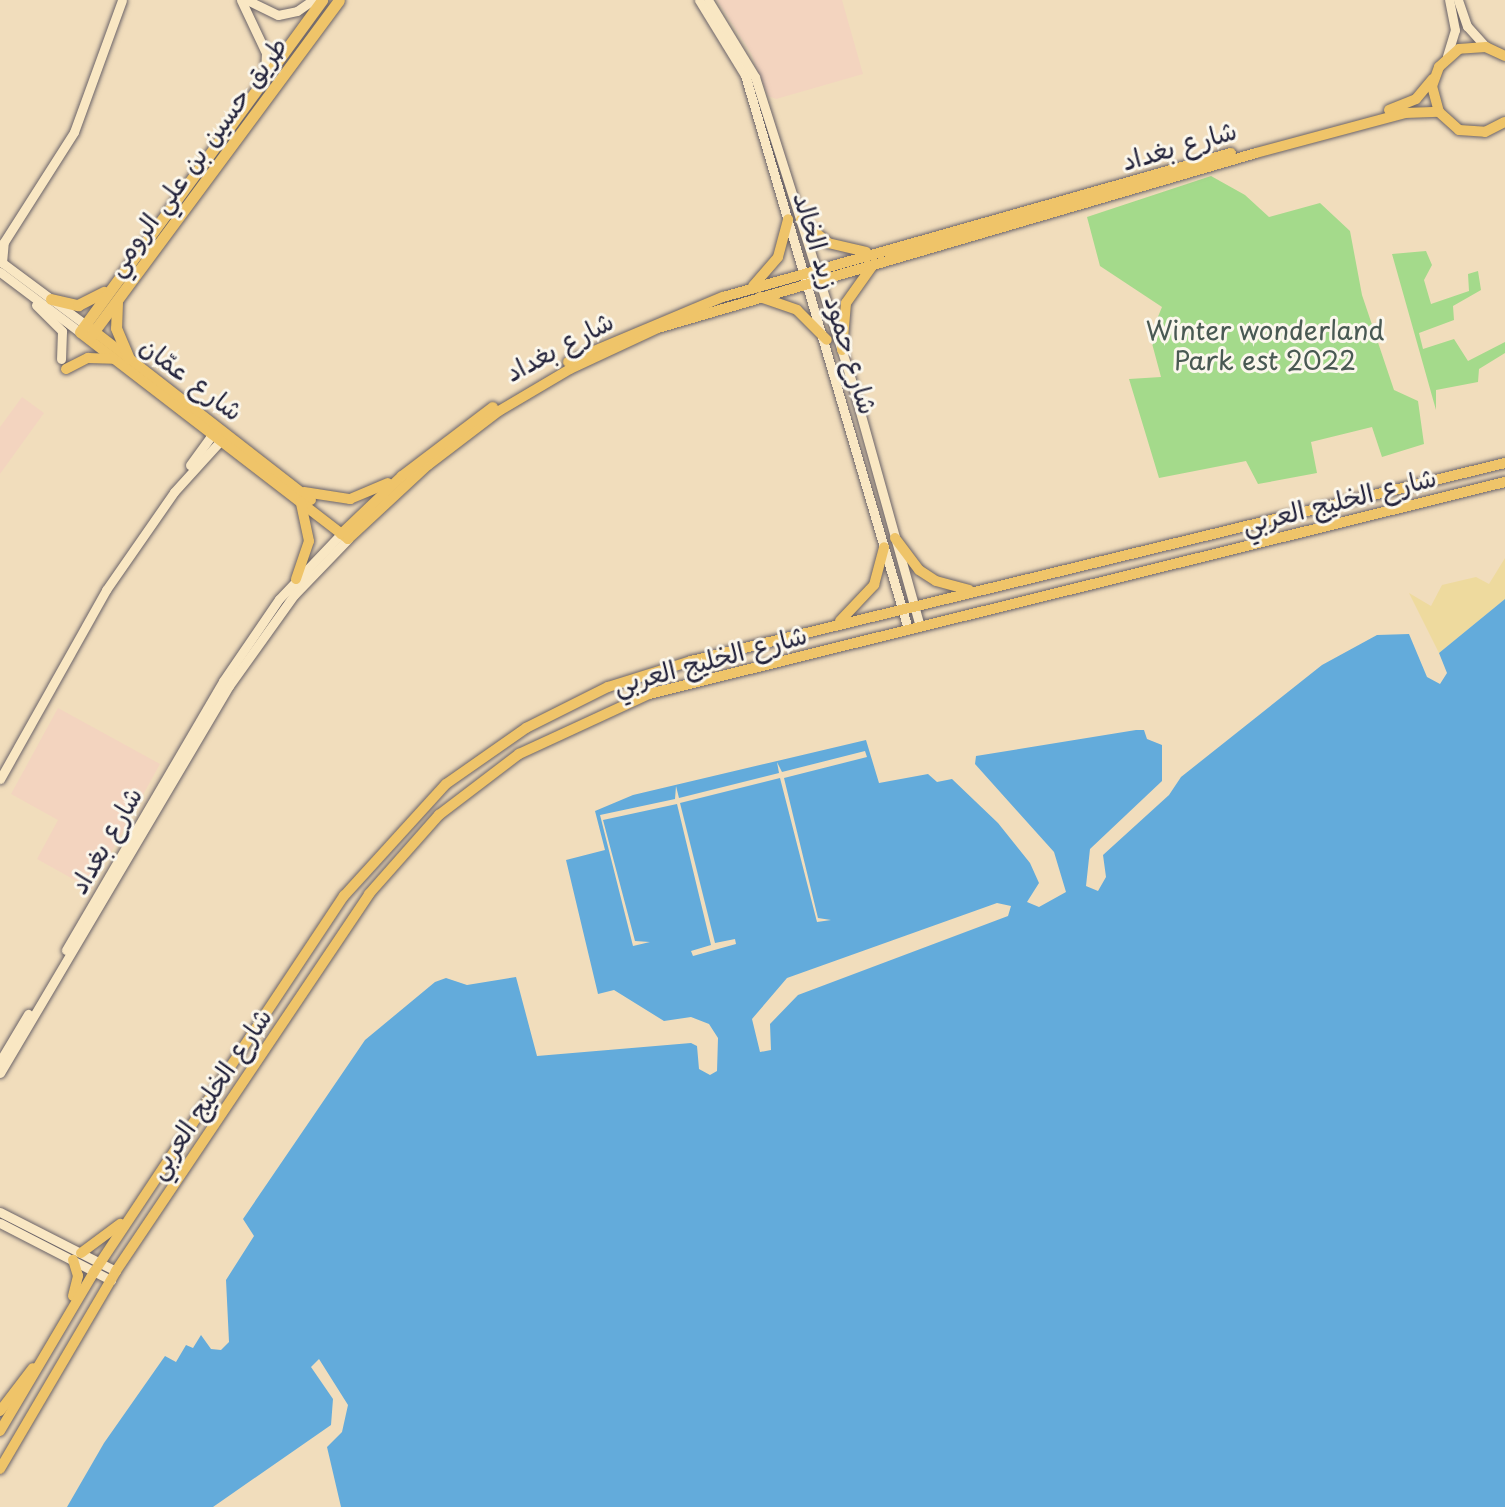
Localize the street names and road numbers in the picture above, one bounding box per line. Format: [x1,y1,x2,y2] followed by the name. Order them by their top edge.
[99,31,293,281] street label: طريق حسين بن علي الرومي
[1118,114,1240,176] street label: شارع بغداد
[787,188,885,418] street label: شارع حمود زيد الخالد
[499,304,619,388] street label: شارع بغداد
[135,329,249,427] street label: شارع عمّان
[1239,461,1439,539] street label: شارع الخليج العربي
[610,618,810,700] street label: شارع الخليج العربي
[62,781,148,899] street label: شارع بغداد
[140,1002,278,1184] street label: شارع الخليج العربي

